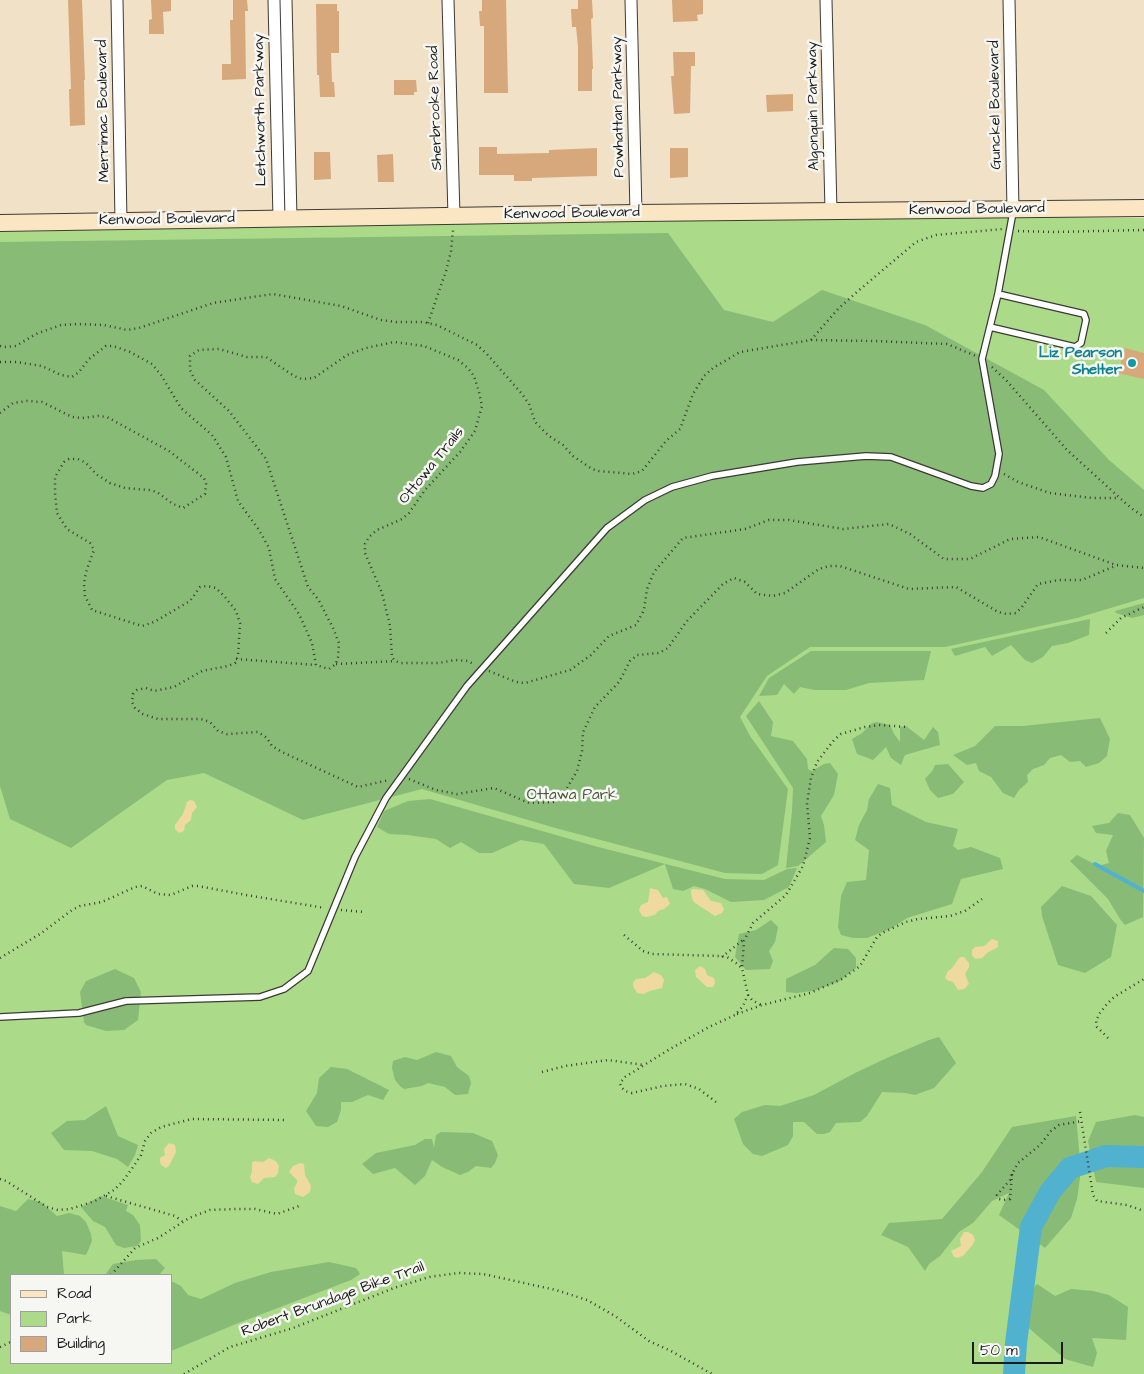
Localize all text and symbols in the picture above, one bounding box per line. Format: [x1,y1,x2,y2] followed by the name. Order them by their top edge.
[251,34,271,186] street label: Letchworth Parkway
[609,36,629,178] street label: Powhattan Parkway
[94,39,114,183] street label: Merrimac Boulevard
[986,40,1006,170] street label: Gunckel Boulevard
[804,41,824,171] street label: Algonquin Parkway
[425,45,447,171] street label: Sherbrooke Road
[909,200,1045,220] street label: Kenwood Boulevard
[504,204,640,224] street label: Kenwood Boulevard
[99,210,235,230] street label: Kenwood Boulevard
[1039,345,1122,380] place label: Liz Pearson Shelter
[1126,357,1138,369] marker: Liz Pearson Shelter
[395,424,469,508] street label: Ottowa Trails
[527,787,617,805] park label: Ottawa Park
[239,1258,427,1342] street label: Robert Brundage Bike Trail
[10,1274,172,1364] legend
[57,1283,91,1304] text: Road
[57,1308,92,1329] text: Park
[974,1332,1065,1364] scale bar
[57,1333,105,1354] text: Building
[980,1340,1018,1361] text: 50 m

